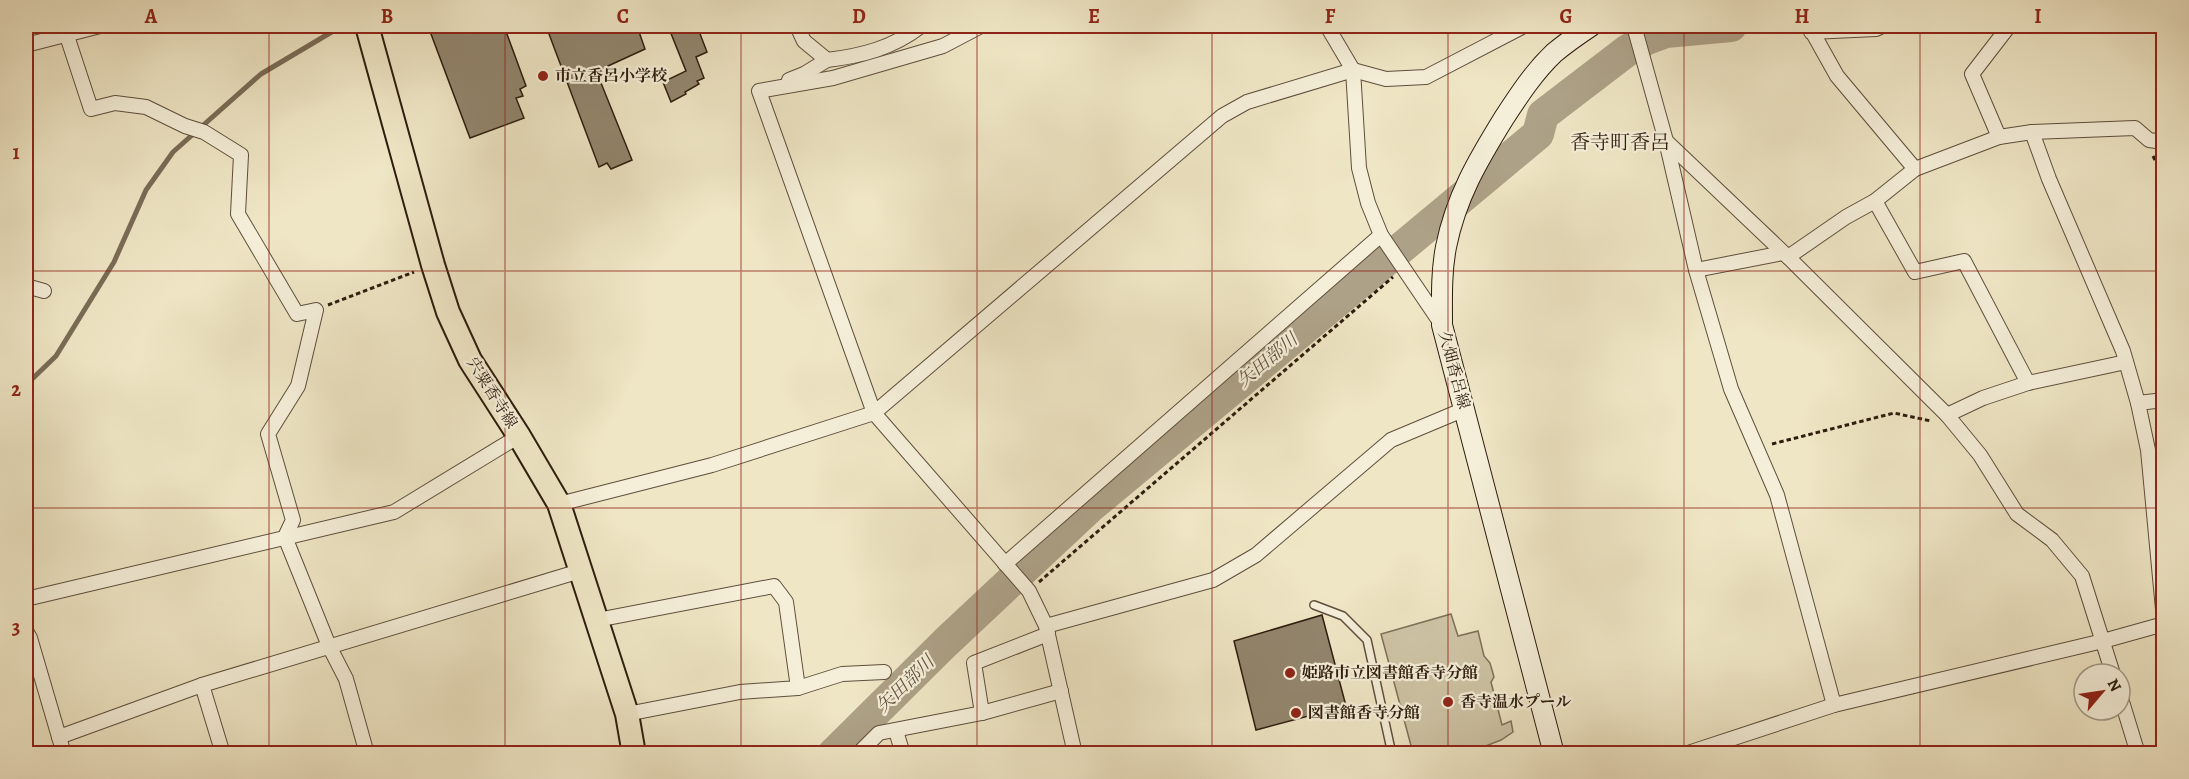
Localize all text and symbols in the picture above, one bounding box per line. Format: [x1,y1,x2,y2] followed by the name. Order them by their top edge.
[144,3,158,30] text: A
[381,3,393,30] text: B
[617,3,629,30] text: C
[852,3,866,30] text: D
[1088,3,1100,30] text: E
[1325,3,1336,30] text: F
[1559,3,1573,30] text: G
[1795,3,1810,30] text: H
[2034,3,2042,30] text: I
[555,65,668,87] place label: 市立香呂小学校
[536,69,550,83] marker: 市立香呂小学校
[1570,129,1670,156] district label: 香寺町香呂
[12,139,20,166] text: 1
[1232,326,1304,392] water label: 矢田部川
[1433,329,1475,411] street label: 久畑香呂線
[461,353,523,433] street label: 宍粟香寺線
[11,376,21,403] text: 2
[12,614,20,641] text: 3
[871,649,941,718] water label: 矢田部川
[1302,662,1478,684] place label: 姫路市立図書館香寺分館
[2072,662,2132,722] north arrow
[1283,666,1297,680] marker: 姫路市立図書館香寺分館
[2102,675,2127,696] text: N
[1460,691,1571,713] place label: 香寺温水プール
[1441,695,1455,709] marker: 香寺温水プール
[1308,702,1420,724] place label: 図書館香寺分館
[1289,706,1303,720] marker: 図書館香寺分館

